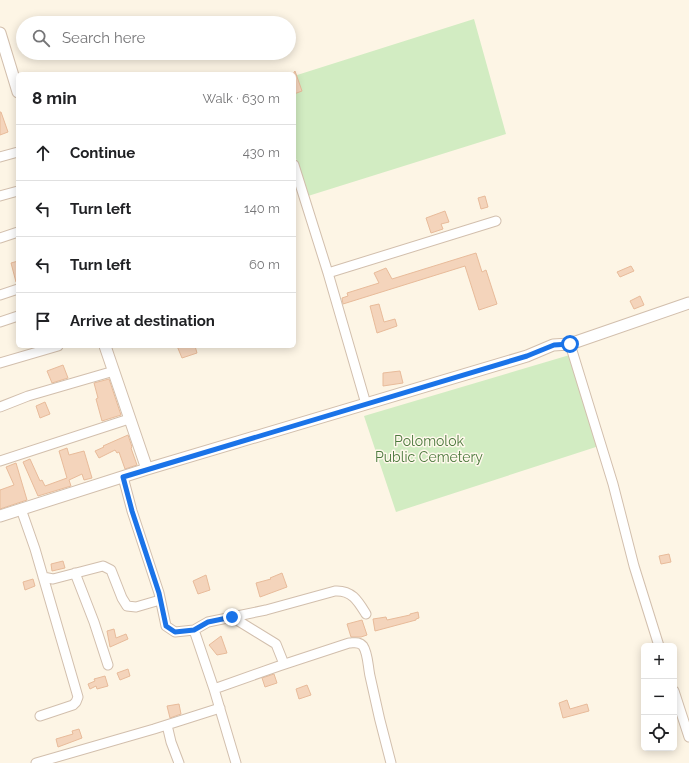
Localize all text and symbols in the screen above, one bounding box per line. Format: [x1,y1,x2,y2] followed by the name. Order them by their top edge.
[16,16,296,60] search box
[30,27,52,49] icon: search
[62,29,145,47] text: Search here
[32,88,77,108] text: 8 min
[202,91,280,106] text: Walk · 630 m
[32,142,54,164] icon: ahead
[70,144,135,162] text: Continue
[243,145,280,160] text: 430 m
[32,198,54,220] icon: left
[70,200,131,218] text: Turn left
[244,201,280,216] text: 140 m
[32,254,54,276] icon: left
[70,256,131,274] text: Turn left
[249,257,280,272] text: 60 m
[32,310,54,332] icon: arrive
[70,312,215,330] text: Arrive at destination
[561,335,579,353] route start
[375,433,483,465] park label: Polomolok Public Cemetery
[223,608,241,626] route end
[641,643,677,751] map controls
[641,643,677,679] button: +
[641,679,677,715] button: −
[641,715,677,751] button: locate

